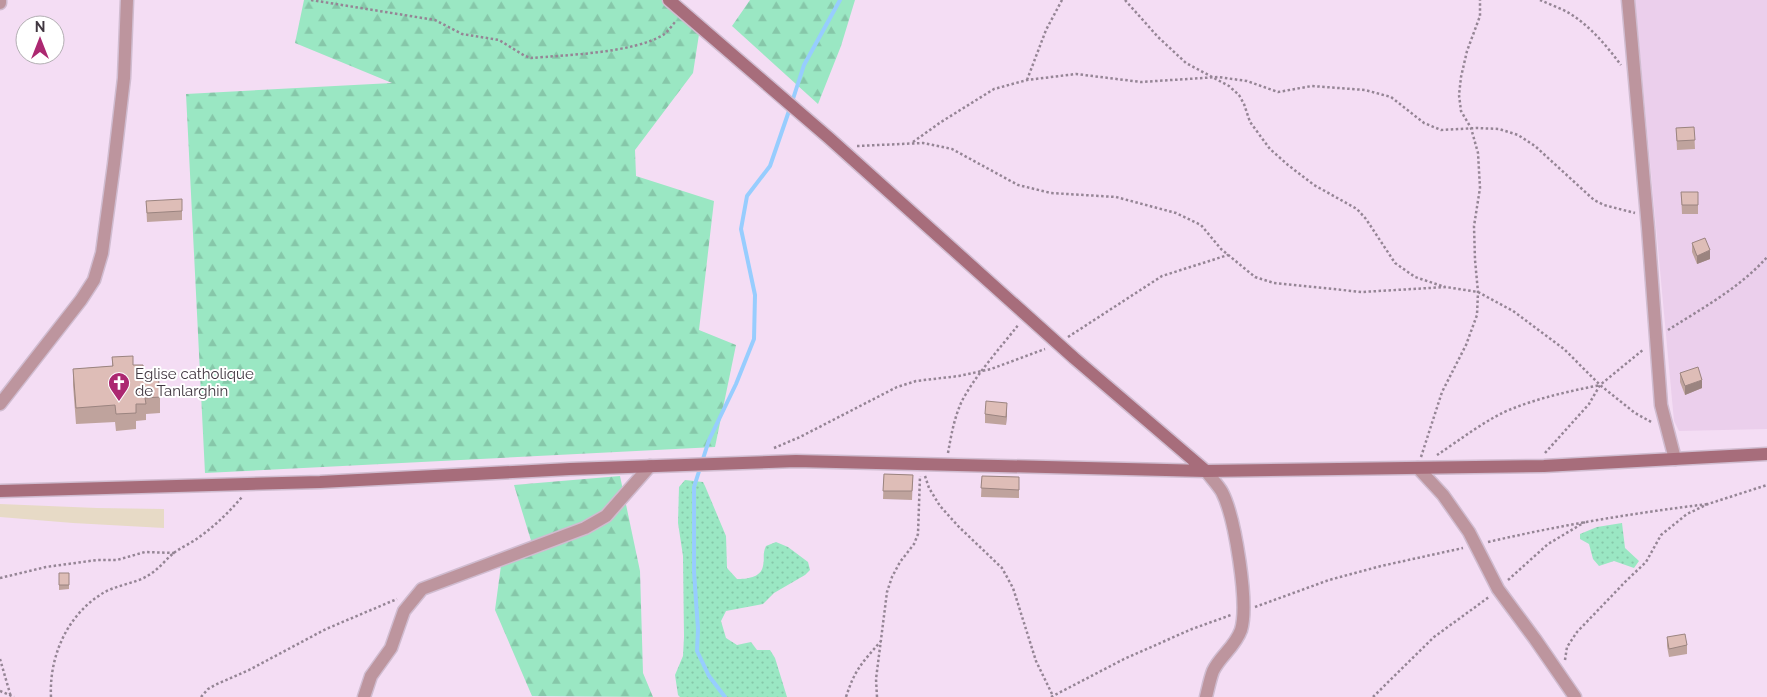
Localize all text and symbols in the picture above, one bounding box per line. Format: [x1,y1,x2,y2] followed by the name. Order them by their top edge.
[15,15,65,65] north arrow
[35,19,45,35] text: N
[135,365,254,400] place label: Eglise catholique de Tanlarghin
[107,371,131,402] church icon: Eglise catholique de Tanlarghin

